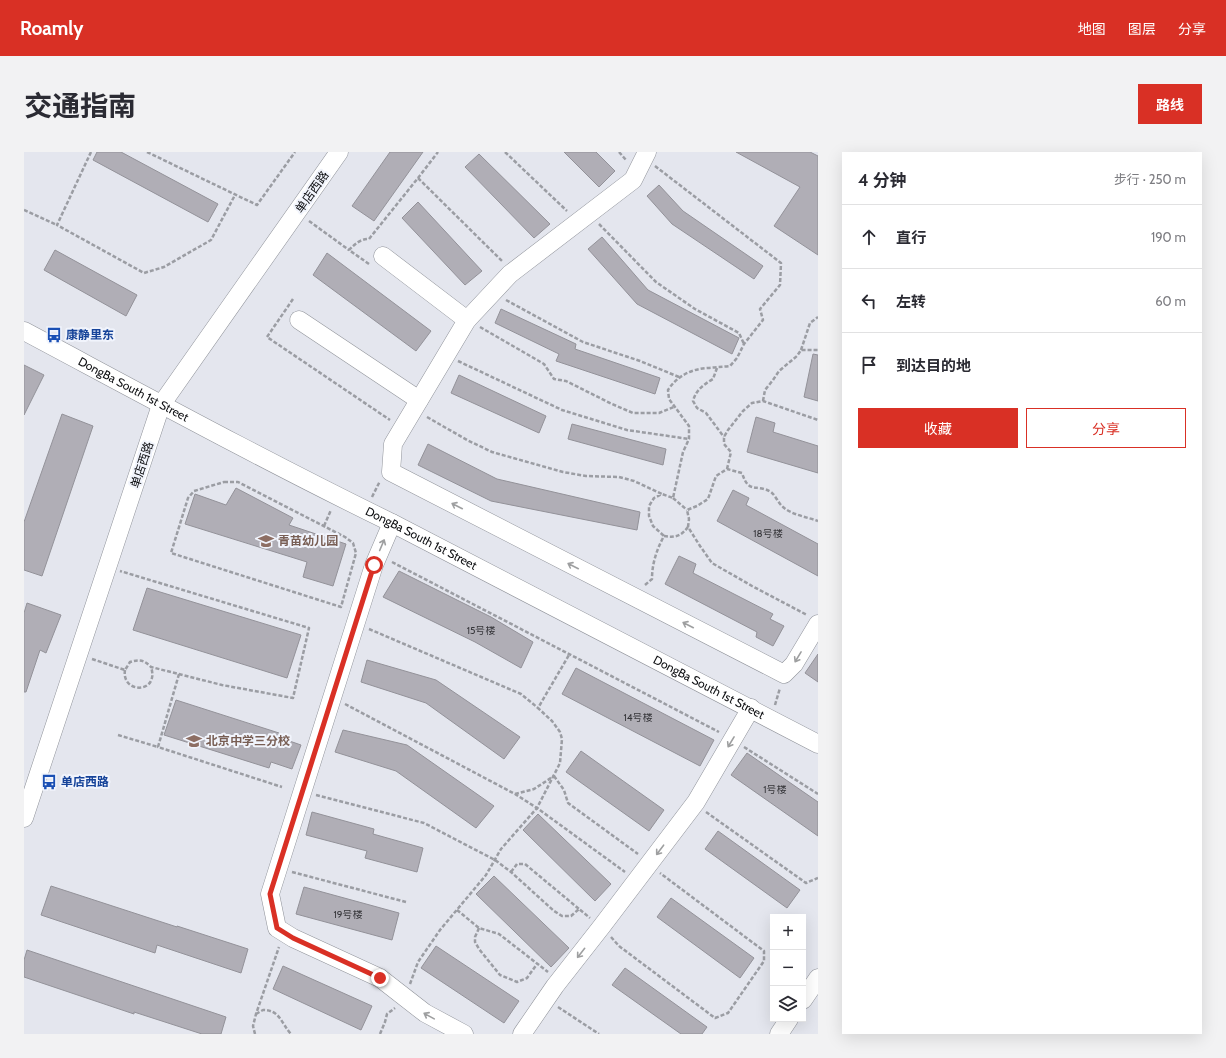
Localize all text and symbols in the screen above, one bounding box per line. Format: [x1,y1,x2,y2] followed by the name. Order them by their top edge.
[20,17,83,40] text: Roamly
[1078,20,1106,38] text: 地图
[1128,20,1156,38] text: 图层
[1178,20,1206,38] text: 分享
[1138,84,1202,124] button: 路线
[24,89,136,123] text: 交通指南
[292,168,332,216] street label: 单店西路
[858,170,906,190] text: 4 分钟
[1114,171,1186,187] text: 步行 · 250 m
[858,226,880,248] icon: ahead
[896,229,926,247] text: 直行
[1151,229,1186,245] text: 190 m
[858,290,880,312] icon: left
[896,293,926,311] text: 左转
[1155,293,1186,309] text: 60 m
[45,326,63,344] bus stop icon: 康静里东
[66,327,114,342] place label: 康静里东
[76,353,191,425] street label: DongBa South 1st Street
[858,354,880,376] icon: arrive
[896,357,971,375] text: 到达目的地
[858,408,1018,448] button: 收藏
[1026,408,1186,448] button: 分享
[127,440,156,490] street label: 单店西路
[451,502,463,509] one-way arrow
[363,503,480,573] street label: DongBa South 1st Street
[753,527,783,540] house number: 18号楼
[257,532,275,550] school or university icon: 青苗幼儿园
[278,533,338,548] place label: 青苗幼儿园
[379,540,387,552] one-way arrow
[365,556,383,574] route start
[567,561,579,569] one-way arrow
[683,621,695,628] one-way arrow
[467,624,495,637] house number: 15号楼
[794,651,802,662] one-way arrow
[651,652,767,722] street label: DongBa South 1st Street
[623,711,653,724] house number: 14号楼
[185,732,203,750] school or university icon: 北京中学三分校
[206,733,290,748] place label: 北京中学三分校
[727,736,735,748] one-way arrow
[40,773,58,791] bus stop icon: 单店西路
[61,774,109,789] place label: 单店西路
[763,783,787,796] house number: 1号楼
[656,845,664,856] one-way arrow
[334,908,362,921] house number: 19号楼
[770,914,806,1022] map controls
[770,914,806,950] button: +
[576,948,585,959] one-way arrow
[770,950,806,986] button: −
[371,969,389,987] route end
[770,986,806,1022] button: layers
[423,1011,435,1019] one-way arrow

